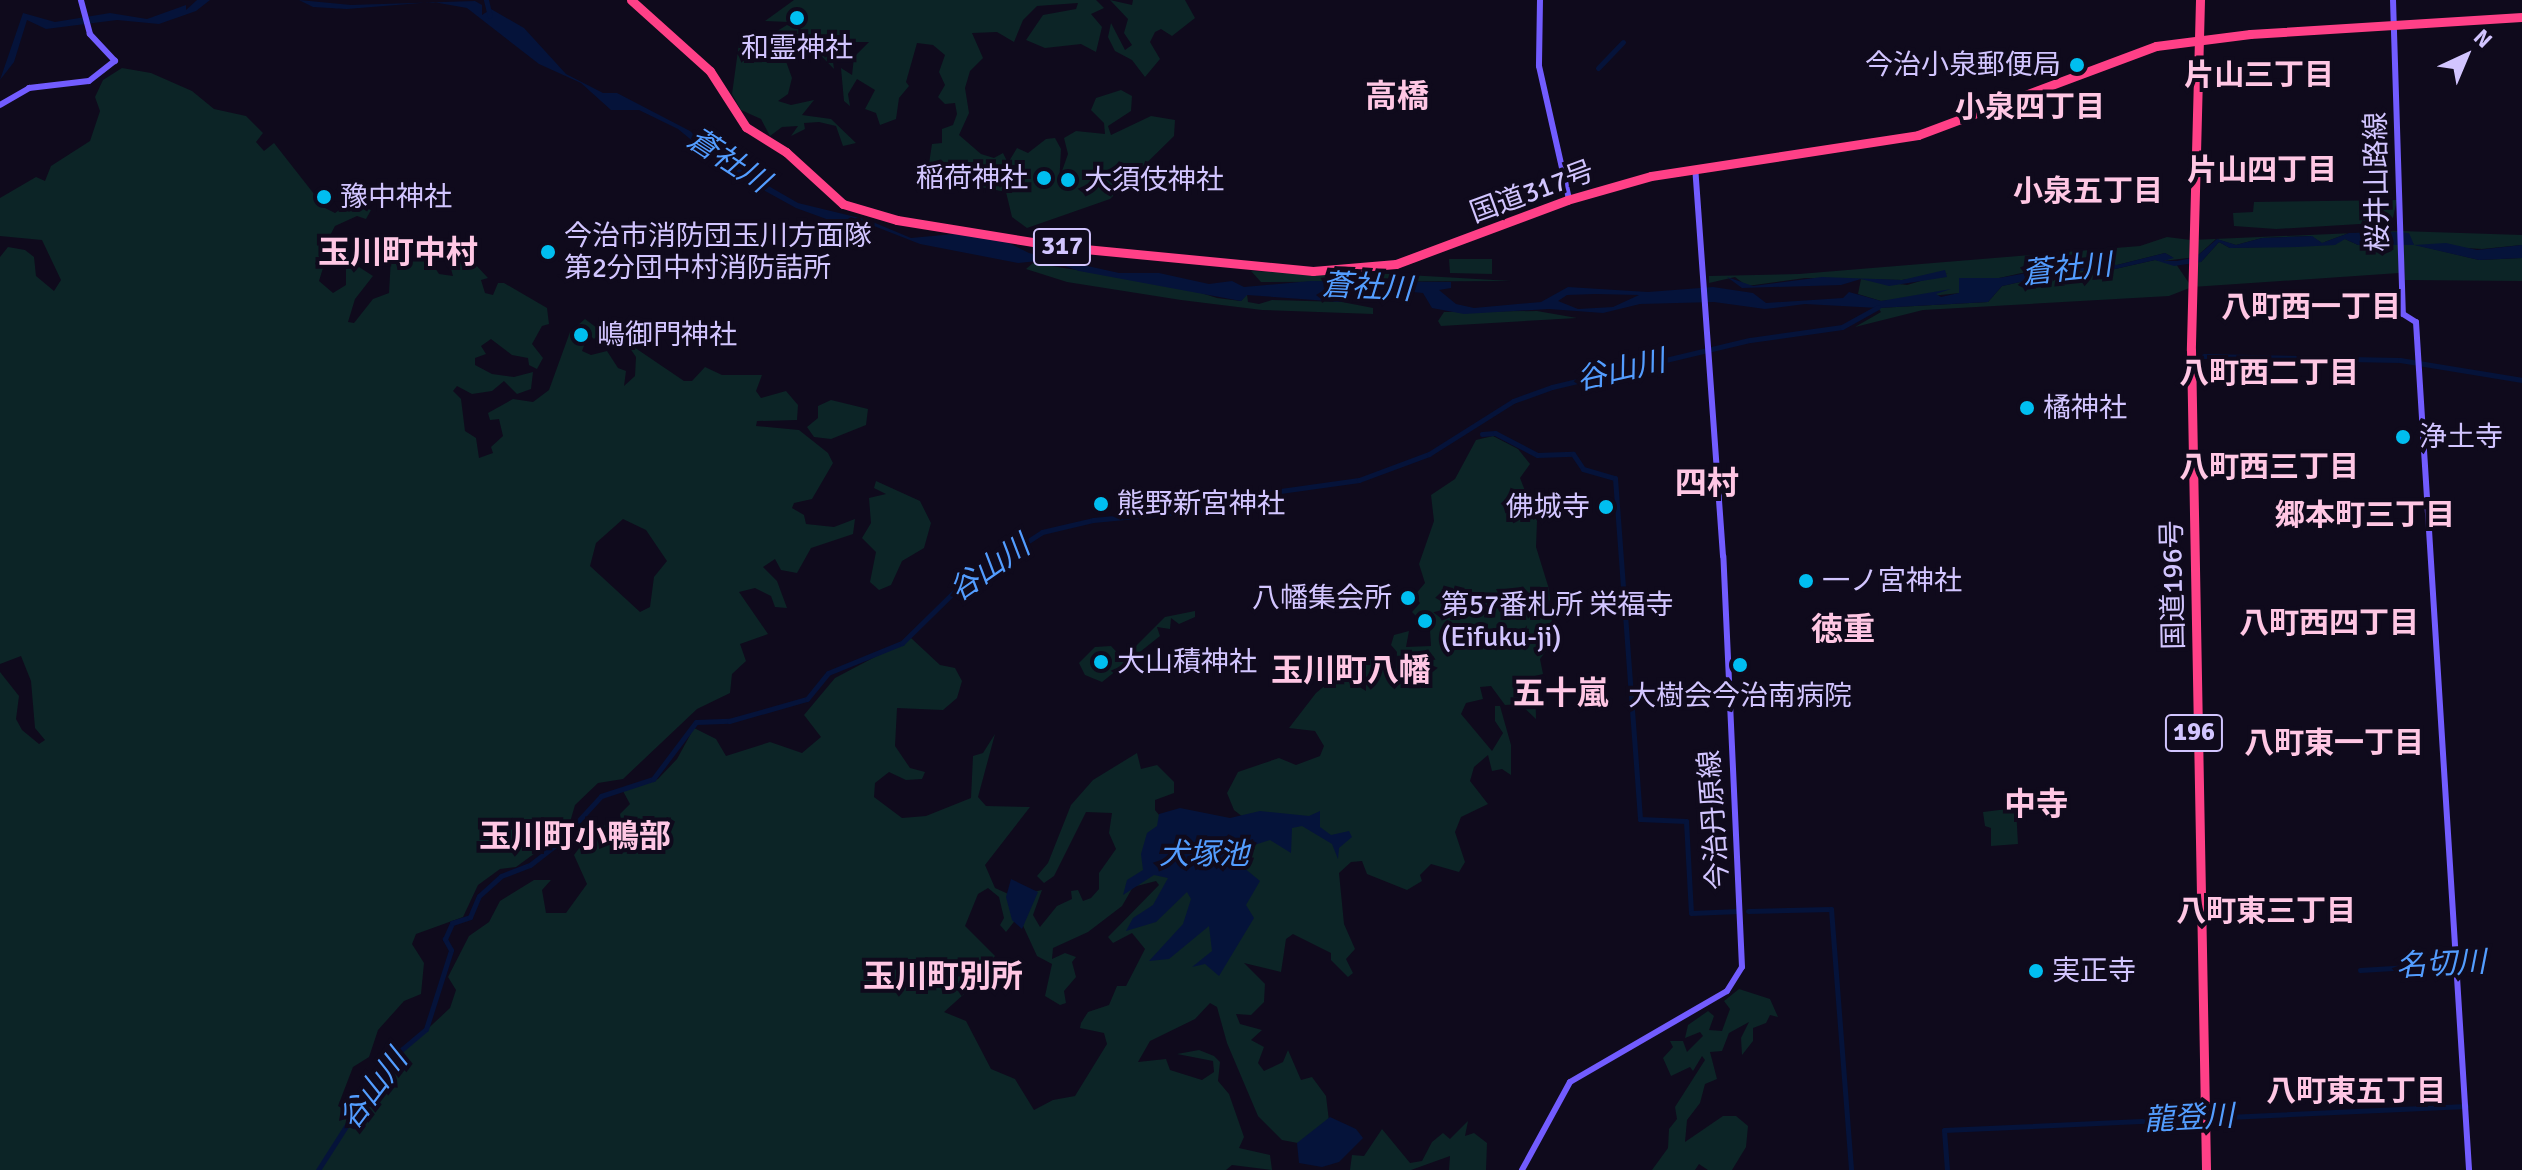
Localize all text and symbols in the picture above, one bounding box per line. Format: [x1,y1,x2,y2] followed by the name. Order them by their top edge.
[788,9,806,27] marker: 和霊神社
[2426,16,2506,96] north arrow
[2468,23,2498,53] text: N
[741,31,853,65] place label: 和霊神社
[1865,48,2061,82] place label: 今治小泉郵便局
[2068,56,2086,74] marker: 今治小泉郵便局
[2184,58,2334,94] district label: 片山三丁目
[1365,78,1429,116] district label: 高橋
[1955,90,2105,126] district label: 小泉四丁目
[2359,112,2395,252] street label: 桜井山路線
[680,121,776,201] water label: 蒼社川
[2187,153,2337,189] district label: 片山四丁目
[1465,154,1599,230] street label: 国道317号
[916,161,1028,195] place label: 稲荷神社
[1084,163,1224,197] place label: 大須伎神社
[1035,169,1053,187] marker: 稲荷神社
[1059,171,1077,189] marker: 大須伎神社
[2013,174,2163,210] district label: 小泉五丁目
[340,180,452,214] place label: 豫中神社
[315,188,333,206] marker: 豫中神社
[564,219,872,285] place label: 今治市消防団玉川方面隊 第2分団中村消防詰所
[1032,225,1092,269] road number: 317
[318,234,478,272] district label: 玉川町中村
[539,243,557,261] marker: 今治市消防団玉川方面隊 第2分団中村消防詰所
[2020,247,2114,293] water label: 蒼社川
[1321,268,1413,308] water label: 蒼社川
[2221,290,2401,326] district label: 八町西一丁目
[597,318,737,352] place label: 嶋御門神社
[572,326,590,344] marker: 嶋御門神社
[1573,343,1669,399] water label: 谷山川
[2179,356,2359,392] district label: 八町西二丁目
[2043,391,2127,425] place label: 橘神社
[2018,399,2036,417] marker: 橘神社
[2419,420,2503,454] place label: 浄土寺
[2394,428,2412,446] marker: 浄土寺
[2179,450,2359,486] district label: 八町西三丁目
[1675,465,1739,503] district label: 四村
[1117,487,1285,521] place label: 熊野新宮神社
[1506,490,1590,524] place label: 佛城寺
[1092,495,1110,513] marker: 熊野新宮神社
[1597,498,1615,516] marker: 佛城寺
[2275,498,2455,534] district label: 郷本町三丁目
[2155,520,2191,650] street label: 国道196号
[943,528,1037,610] water label: 谷山川
[1822,564,1962,598] place label: 一ノ宮神社
[1797,572,1815,590] marker: 一ノ宮神社
[1252,581,1392,615] place label: 八幡集会所
[1441,588,1673,654] place label: 第57番札所 栄福寺 (Eifuku-ji)
[1399,589,1417,607] marker: 八幡集会所
[2239,606,2419,642] district label: 八町西四丁目
[1811,611,1875,649] district label: 徳重
[1416,612,1434,630] marker: 第57番札所 栄福寺 (Eifuku-ji)
[1117,645,1257,679] place label: 大山積神社
[1271,652,1431,690] district label: 玉川町八幡
[1092,653,1110,671] marker: 大山積神社
[1729,654,1751,676] marker: 大樹会今治南病院
[1513,675,1609,713] district label: 五十嵐
[1628,679,1852,713] place label: 大樹会今治南病院
[2164,711,2224,755] road number: 196
[2244,726,2424,762] district label: 八町東一丁目
[1692,749,1736,891] street label: 今治丹原線
[2004,786,2068,824] district label: 中寺
[479,818,671,856] district label: 玉川町小鴨部
[1159,837,1249,873] water label: 犬塚池
[2176,894,2356,930] district label: 八町東三丁目
[2395,945,2487,985] water label: 名切川
[2052,954,2136,988] place label: 実正寺
[863,958,1023,996] district label: 玉川町別所
[2027,962,2045,980] marker: 実正寺
[333,1043,415,1137] water label: 谷山川
[2266,1074,2446,1110] district label: 八町東五丁目
[2143,1099,2235,1139] water label: 龍登川

